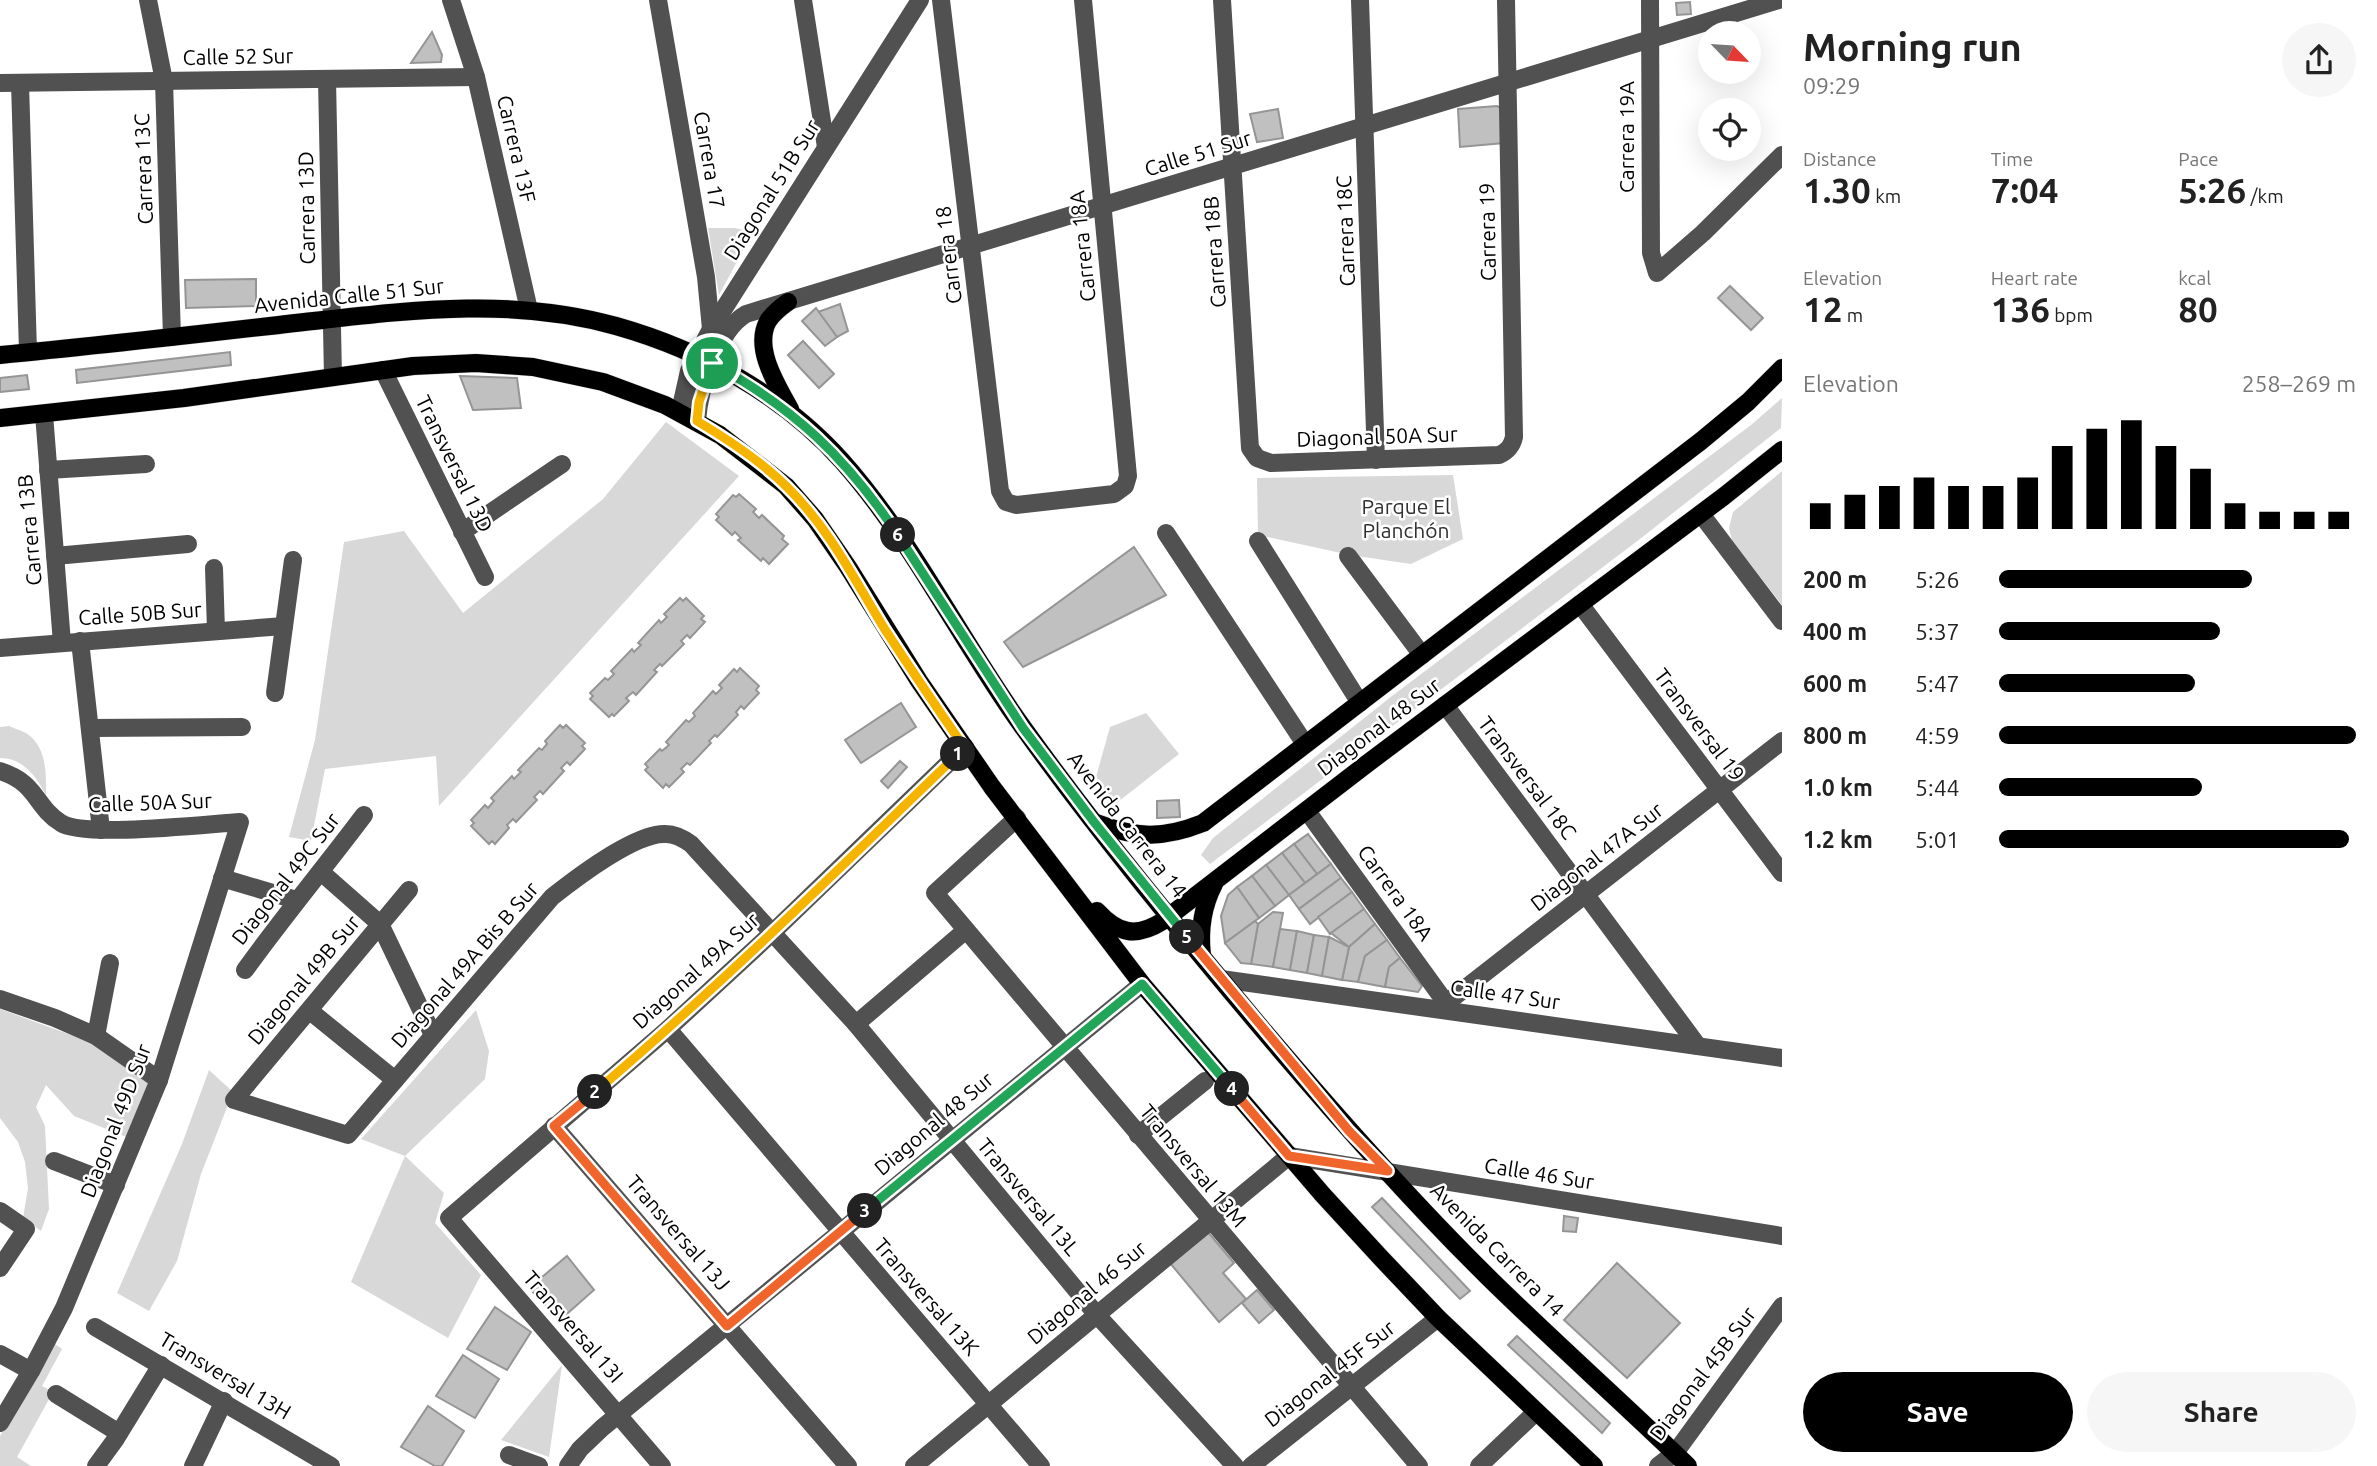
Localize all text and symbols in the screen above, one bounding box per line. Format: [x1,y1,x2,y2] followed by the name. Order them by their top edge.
[1698,21,1760,84] north arrow
[1698,21,1761,161] map controls
[2282,23,2356,97] button: share
[1803,26,2022,68] text: Morning run
[183,43,293,69] street label: Calle 52 Sur
[1803,73,1861,98] text: 09:29
[1614,81,1638,193] street label: Carrera 19A
[493,93,541,205] street label: Carrera 13F
[1698,98,1761,161] button: locate
[690,109,730,210] street label: Carrera 17
[129,113,157,225] street label: Carrera 13C
[718,115,824,264] street label: Diagonal 51B Sur
[1141,125,1254,181] street label: Calle 51 Sur
[1803,148,1877,170] text: Distance
[1991,148,2033,170] text: Time
[2178,148,2219,170] text: Pace
[293,151,319,265] street label: Carrera 13D
[1803,170,1871,210] text: 1.30
[1991,170,2059,210] text: 7:04
[2178,170,2246,210] text: 5:26
[1331,175,1359,287] street label: Carrera 18C
[1474,183,1500,281] street label: Carrera 19
[1871,185,1901,207] text: km
[2246,185,2284,207] text: /km
[1064,189,1100,303] street label: Carrera 18A
[1198,195,1230,309] street label: Carrera 18B
[930,205,966,305] street label: Carrera 18
[1803,267,1882,289] text: Elevation
[1991,267,2078,289] text: Heart rate
[2178,267,2211,289] text: kcal
[253,273,445,317] street label: Avenida Calle 51 Sur
[1803,289,1842,329] text: 12
[1991,289,2050,329] text: 136
[2178,289,2218,329] text: 80
[1842,304,1863,326] text: m
[2050,304,2093,326] text: bpm
[682,333,742,393] pin
[693,344,731,382] icon: arrive
[1803,371,1899,396] text: Elevation
[2242,371,2356,396] text: 258–269 m
[411,391,498,536] street label: Transversal 13D
[1296,421,1458,451] street label: Diagonal 50A Sur
[12,473,46,587] street label: Carrera 13B
[1361,494,1451,542] park label: Parque El Planchón
[880,518,916,552] pin: 6
[892,523,903,545] text: 6
[1803,567,1867,592] text: 200 m
[1915,567,1960,592] text: 5:26
[77,597,203,629] street label: Calle 50B Sur
[1803,619,1867,644] text: 400 m
[1915,619,1960,644] text: 5:37
[1650,663,1750,785] street label: Transversal 19
[1803,671,1867,696] text: 600 m
[1915,671,1960,696] text: 5:47
[1312,672,1445,780] street label: Diagonal 48 Sur
[1474,711,1582,844] street label: Transversal 18C
[1803,723,1867,748] text: 800 m
[1915,723,1960,748] text: 4:59
[940,736,976,772] pin: 1
[952,742,963,764] text: 1
[1063,747,1192,902] street label: Avenida Carrera 14
[1803,775,1873,800] text: 1.0 km
[1915,775,1960,800] text: 5:44
[87,788,212,816] street label: Calle 50A Sur
[1525,797,1667,915] street label: Diagonal 47A Sur
[226,808,344,949] street label: Diagonal 49C Sur
[1803,827,1873,852] text: 1.2 km
[1915,827,1960,852] text: 5:01
[1353,840,1439,945] street label: Carrera 18A
[386,877,543,1052] street label: Diagonal 49A Bis B Sur
[627,907,763,1033] street label: Diagonal 49A Sur
[242,910,364,1049] street label: Diagonal 49B Sur
[1170,920,1204,954] pin: 5
[1181,925,1192,947] text: 5
[1449,974,1562,1014] street label: Calle 47 Sur
[75,1040,155,1201] street label: Diagonal 49D Sur
[869,1067,998,1180] street label: Diagonal 48 Sur
[1214,1072,1250,1106] pin: 4
[578,1074,612,1110] pin: 2
[1226,1077,1237,1099] text: 4
[589,1080,600,1102] text: 2
[1135,1099,1252,1232] street label: Transversal 13M
[973,1133,1085,1260] street label: Transversal 13L
[1483,1153,1596,1194] street label: Calle 46 Sur
[622,1170,735,1295] street label: Transversal 13J
[1426,1178,1569,1321] street label: Avenida Carrera 14
[848,1194,882,1228] pin: 3
[859,1199,870,1221] text: 3
[869,1233,984,1360] street label: Transversal 13K
[1022,1236,1151,1349] street label: Diagonal 46 Sur
[519,1266,629,1387] street label: Transversal 13I
[1644,1302,1760,1445] street label: Diagonal 45B Sur
[1259,1315,1399,1432] street label: Diagonal 45F Sur
[155,1326,296,1424] street label: Transversal 13H
[1803,1372,2073,1452] button: Save
[2087,1372,2356,1452] button: Share

